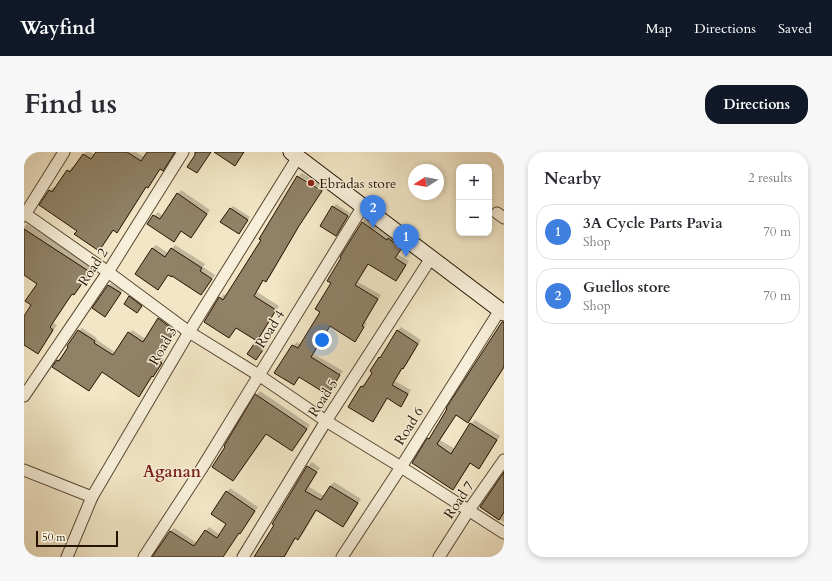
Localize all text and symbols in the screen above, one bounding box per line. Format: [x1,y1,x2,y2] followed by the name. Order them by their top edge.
[20,15,95,41] text: Wayfind
[646,19,672,38] text: Map
[694,19,756,38] text: Directions
[778,19,812,38] text: Saved
[24,85,117,123] text: Find us
[705,85,808,124] button: Directions
[408,164,444,200] north arrow
[456,164,492,236] map controls
[456,164,492,200] button: +
[544,167,601,190] text: Nearby
[748,169,792,187] text: 2 results
[319,174,396,193] place label: Ebradas store
[306,178,316,188] marker: Ebradas store
[360,195,386,228] pin: 2
[456,200,492,236] button: −
[583,213,723,233] text: 3A Cycle Parts Pavia
[555,223,561,241] text: 1
[763,223,791,241] text: 70 m
[393,224,419,257] pin: 1
[583,233,611,251] text: Shop
[74,244,112,290] street label: Road 2
[583,277,670,297] text: Guellos store
[555,287,561,305] text: 2
[763,287,791,305] text: 70 m
[583,297,611,315] text: Shop
[251,306,289,352] street label: Road 4
[144,323,182,369] street label: Road 3
[312,330,332,350] your location
[304,375,342,421] street label: Road 5
[390,403,428,449] street label: Road 6
[143,461,202,483] district label: Aganan
[439,477,479,523] street label: Road 7
[36,529,118,548] scale bar
[42,530,66,545] text: 50 m

